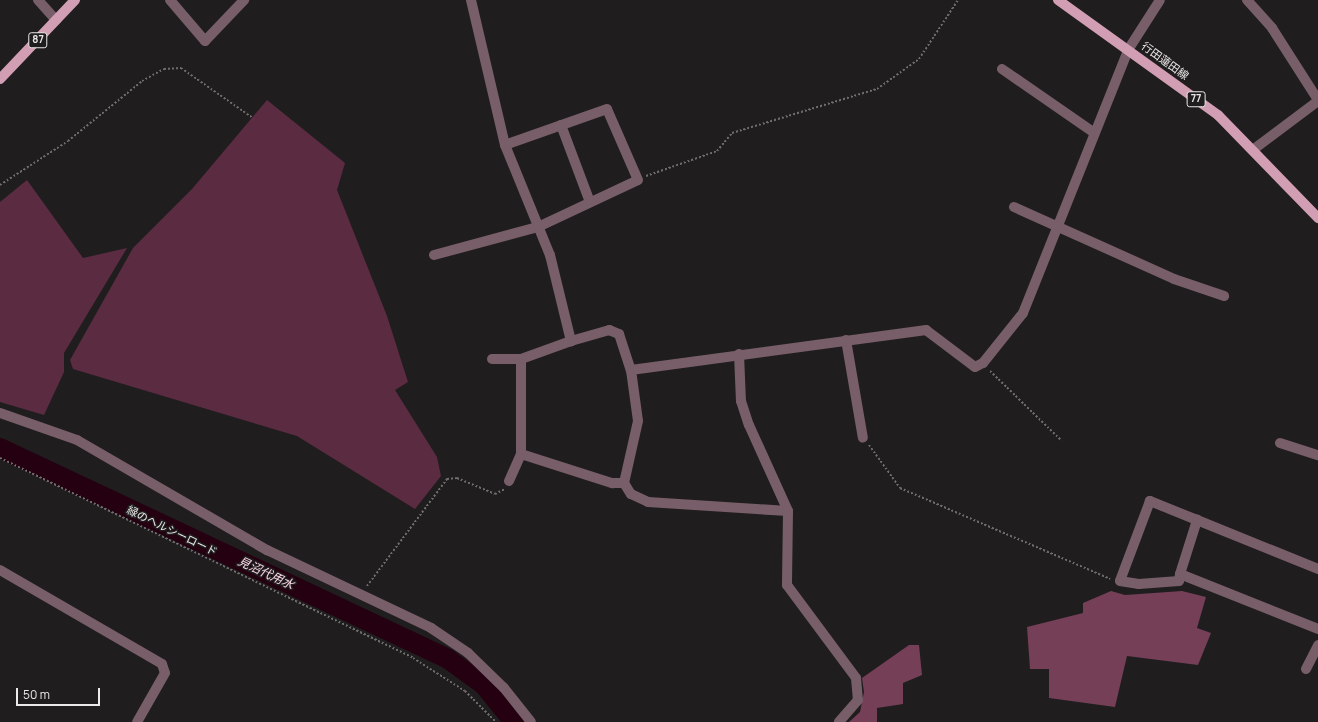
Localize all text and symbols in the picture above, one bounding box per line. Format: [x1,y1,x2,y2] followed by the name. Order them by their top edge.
[28,32,48,48] road number: 87
[1139,39,1191,83] street label: 行田蓮田線
[1186,91,1206,107] road number: 77
[125,503,219,559] street label: 緑のヘルシーロード
[236,554,296,592] water label: 見沼代用水
[18,680,102,706] scale bar
[23,686,50,703] text: 50 m

